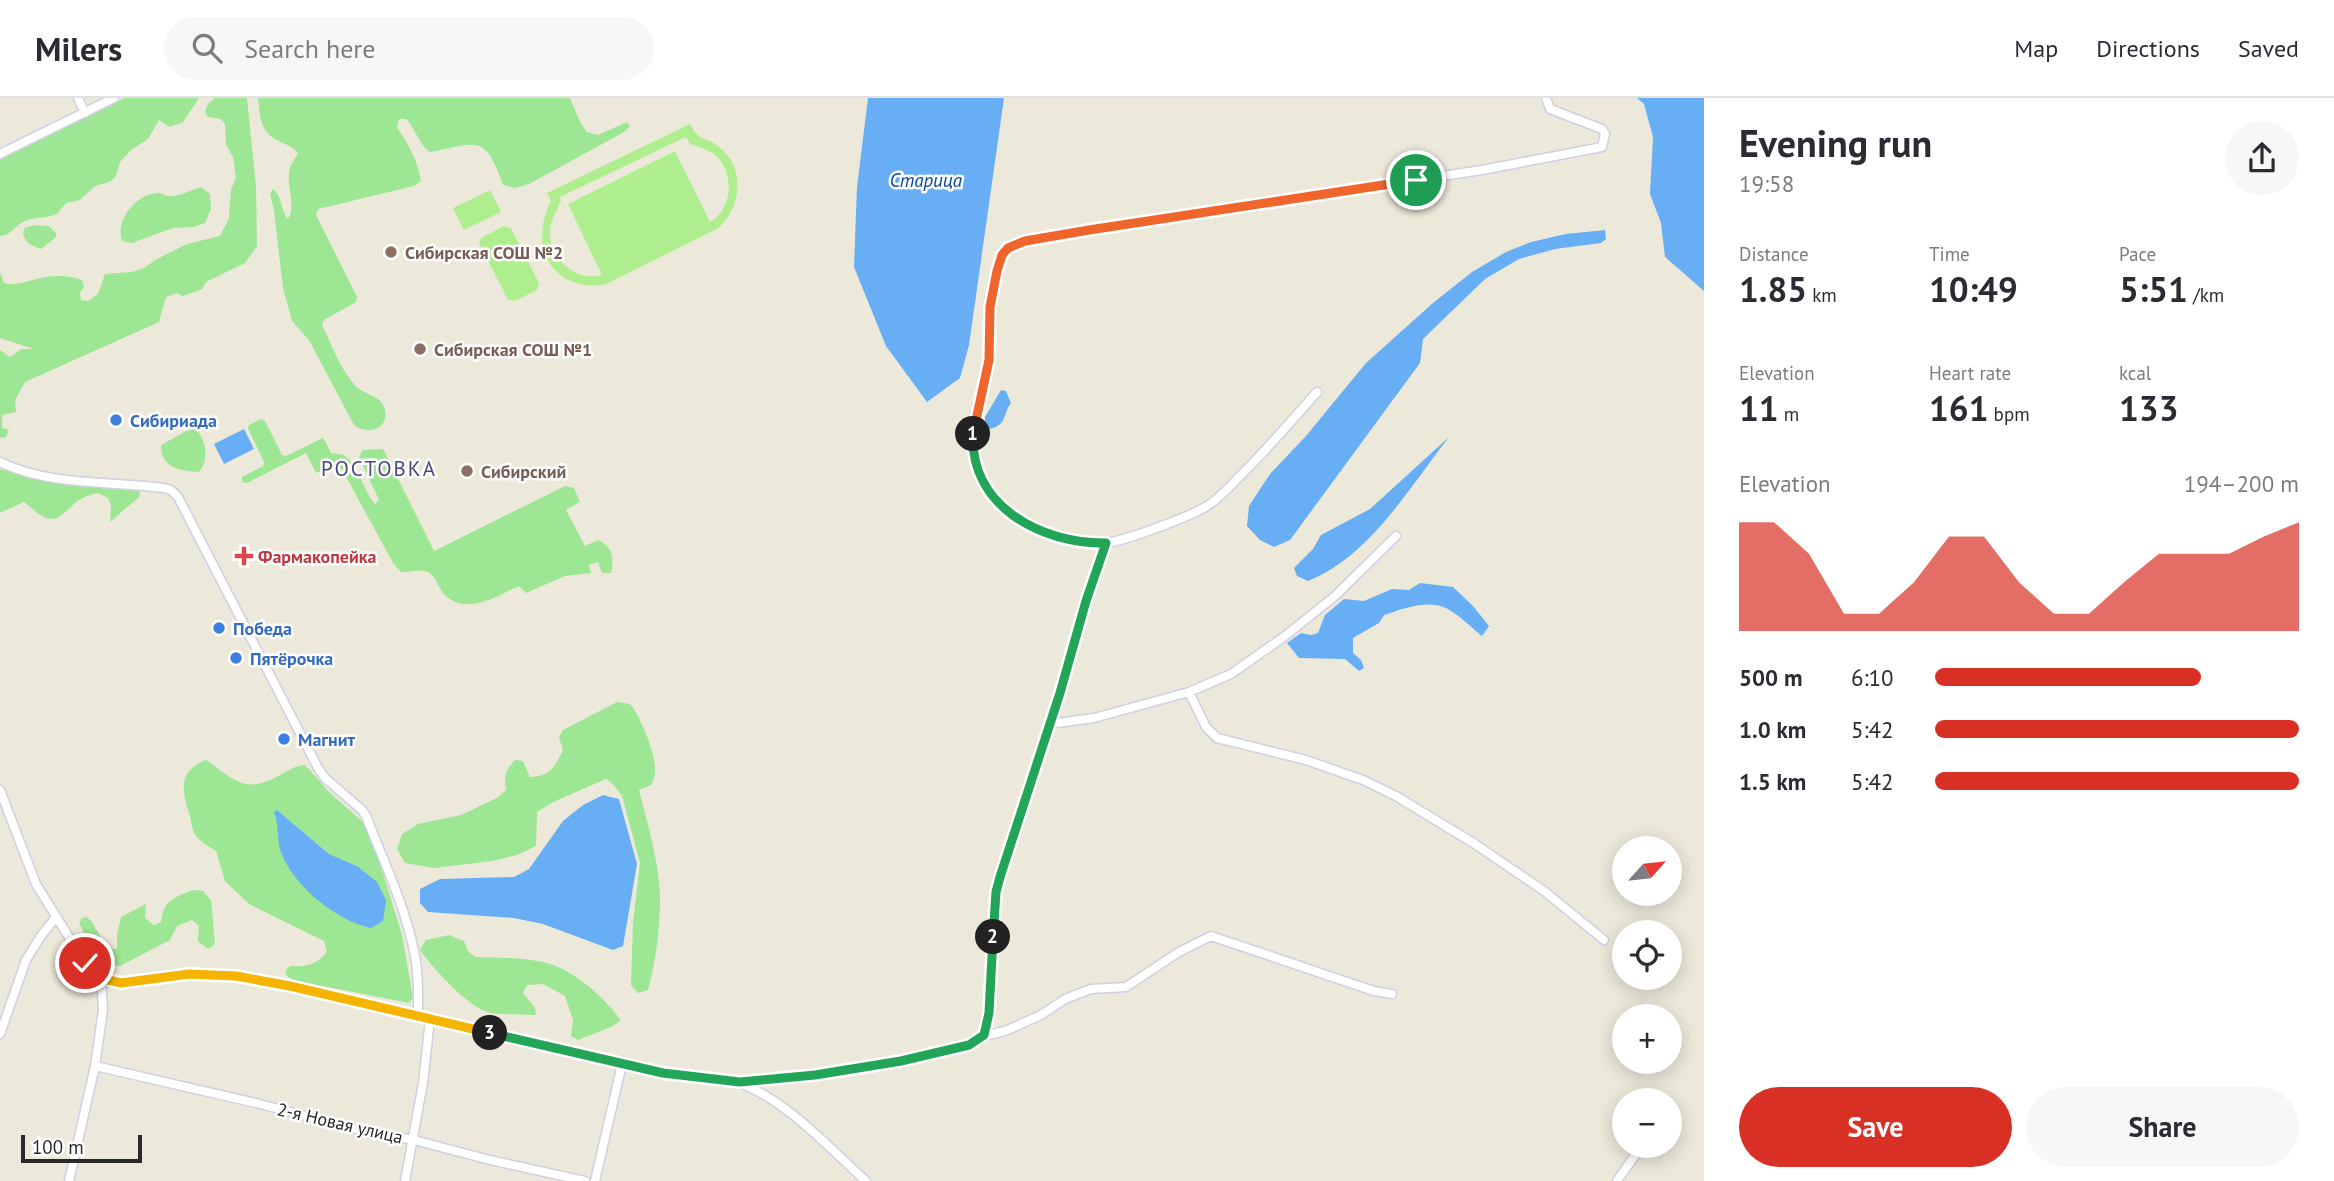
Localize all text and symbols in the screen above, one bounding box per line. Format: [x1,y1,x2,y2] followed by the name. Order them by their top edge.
[164,17,654,80] search box
[35,27,122,70] text: Milers
[188,29,226,67] icon: search
[244,32,375,65] text: Search here
[2014,33,2058,64] text: Map
[2096,33,2200,64] text: Directions
[2238,33,2299,64] text: Saved
[1739,118,1932,167] text: Evening run
[2225,121,2299,195] button: share
[1386,150,1446,210] pin
[1397,161,1435,199] icon: arrive
[890,168,963,192] water label: Старица
[1739,169,1794,198] text: 19:58
[405,241,563,264] place label: Сибирская СОШ №2
[1739,242,1809,266] text: Distance
[1929,242,1970,266] text: Time
[2119,242,2156,266] text: Pace
[383,244,399,260] marker: Сибирская СОШ №2
[1739,266,1807,312] text: 1.85
[1929,266,2018,312] text: 10:49
[2119,266,2188,312] text: 5:51
[1807,283,1837,307] text: km
[2188,283,2224,307] text: /km
[434,338,592,361] place label: Сибирская СОШ №1
[412,341,428,357] marker: Сибирская СОШ №1
[1739,361,1815,385] text: Elevation
[1929,361,2011,385] text: Heart rate
[2119,361,2151,385] text: kcal
[1739,385,1779,431] text: 11
[1929,385,1989,431] text: 161
[2119,385,2179,431] text: 133
[1779,402,1799,426] text: m
[1989,402,2030,426] text: bpm
[130,409,217,432] place label: Сибириада
[108,412,124,428] marker: Сибириада
[956,416,990,452] pin: 1
[967,421,978,445] text: 1
[321,455,437,482] district label: РОСТОВКА
[481,460,566,483] place label: Сибирский
[459,463,475,479] marker: Сибирский
[1739,469,1831,498] text: Elevation
[2184,469,2299,498] text: 194–200 m
[258,545,377,568] place label: Фармакопейка
[236,548,252,564] marker: Фармакопейка
[233,617,292,640] place label: Победа
[211,620,227,636] marker: Победа
[250,647,333,670] place label: Пятёрочка
[228,650,244,666] marker: Пятёрочка
[1739,663,1802,692] text: 500 m
[1851,663,1894,692] text: 6:10
[1739,715,1806,744] text: 1.0 km
[1851,715,1894,744] text: 5:42
[298,728,356,751] place label: Магнит
[276,731,292,747] marker: Магнит
[1739,767,1806,796] text: 1.5 km
[1851,767,1894,796] text: 5:42
[1612,836,1682,906] north arrow
[1612,836,1682,1158] map controls
[976,920,1010,954] pin: 2
[1612,920,1682,990] button: locate
[987,924,998,948] text: 2
[55,933,115,993] pin
[66,944,104,982] icon: check
[1612,1004,1682,1074] button: +
[472,1016,508,1051] pin: 3
[484,1020,495,1044] text: 3
[1739,1087,2012,1167] button: Save
[2026,1087,2299,1167] button: Share
[1612,1088,1682,1158] button: −
[275,1097,405,1149] street label: 2-я Новая улица
[21,1132,142,1164] scale bar
[32,1135,84,1159] text: 100 m

